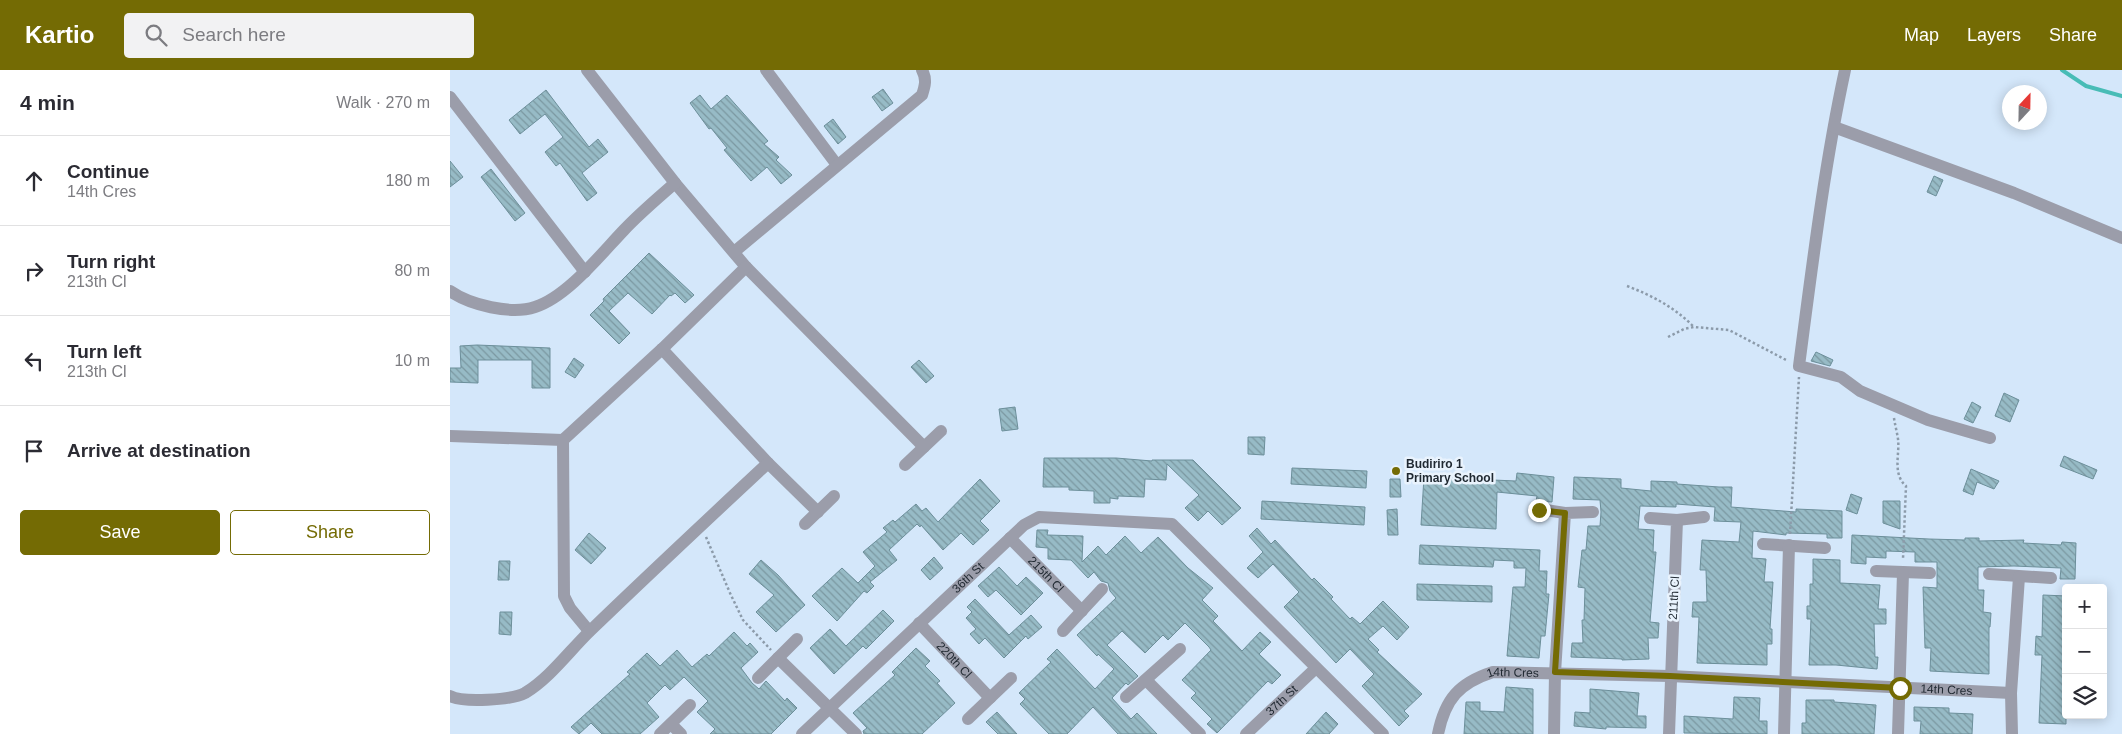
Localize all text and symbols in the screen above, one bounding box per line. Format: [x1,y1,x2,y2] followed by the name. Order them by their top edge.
[124,13,474,58] search box
[25,21,94,48] text: Kartio
[142,21,170,49] icon: search
[182,24,286,45] text: Search here
[1904,25,1939,45] text: Map
[1967,25,2021,45] text: Layers
[2049,25,2097,45] text: Share
[2002,85,2047,130] north arrow
[20,91,75,114] text: 4 min
[336,94,430,111] text: Walk · 270 m
[67,161,149,182] text: Continue
[20,167,48,195] icon: ahead
[386,172,430,189] text: 180 m
[67,183,136,200] text: 14th Cres
[67,251,155,272] text: Turn right
[20,257,48,285] icon: right
[394,262,430,279] text: 80 m
[67,273,127,290] text: 213th Cl
[67,341,142,362] text: Turn left
[20,347,48,375] icon: left
[394,352,430,369] text: 10 m
[67,363,127,380] text: 213th Cl
[20,437,48,465] icon: arrive
[67,440,251,461] text: Arrive at destination
[1406,457,1494,485] place label: Budiriro 1 Primary School
[1390,465,1402,477] marker: Budiriro 1 Primary School
[1528,499,1551,522] route end
[20,510,220,555] button: Save
[230,510,430,555] button: Share
[1025,553,1067,595] street label: 215th Cl
[949,559,987,596] street label: 36th St
[1666,576,1682,620] street label: 211th Cl
[2062,584,2107,719] map controls
[2062,584,2107,629] button: +
[2062,629,2107,674] button: −
[934,639,975,681] street label: 220th Cl
[1485,665,1539,681] street label: 14th Cres
[2062,674,2107,719] button: layers
[1889,677,1912,700] route start
[1920,681,1973,698] street label: 14th Cres
[1263,682,1301,719] street label: 37th St

